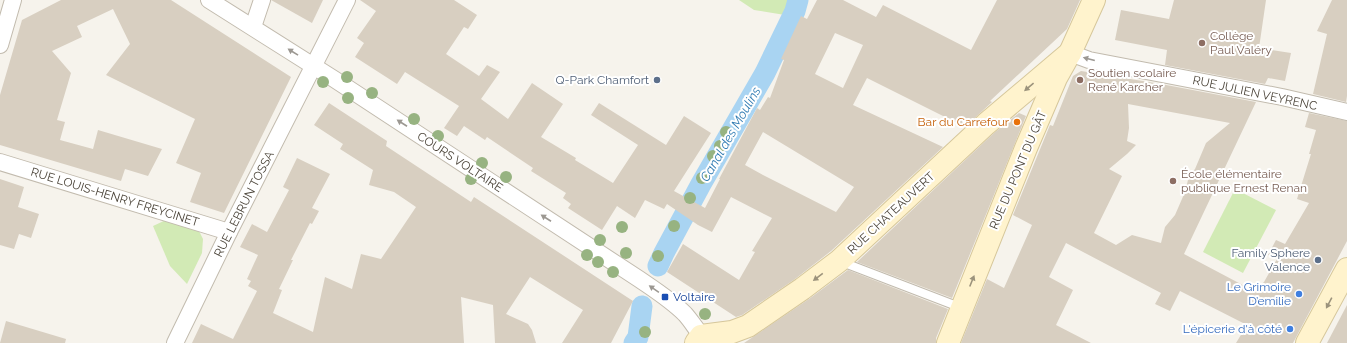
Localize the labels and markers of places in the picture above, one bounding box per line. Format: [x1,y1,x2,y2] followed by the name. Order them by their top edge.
[1210,29,1272,57] place label: Collège Paul Valéry
[1197,38,1207,48] marker: Collège Paul Valéry
[1088,66,1176,94] place label: Soutien scolaire René Karcher
[556,73,649,87] place label: Q-Park Chamfort
[652,75,662,85] marker: Q-Park Chamfort
[1075,75,1085,85] marker: Soutien scolaire René Karcher
[918,115,1010,129] place label: Bar du Carrefour
[1012,117,1022,127] marker: Bar du Carrefour
[1181,167,1307,195] place label: École élémentaire publique Ernest Renan
[1168,176,1178,186] marker: École élémentaire publique Ernest Renan
[1231,246,1310,274] place label: Family Sphere Valence
[1313,255,1323,265] marker: Family Sphere Valence
[1227,280,1291,308] place label: Le Grimoire D’emilie
[1294,289,1304,299] marker: Le Grimoire D’emilie
[673,290,715,304] place label: Voltaire
[660,292,670,302] marker: Voltaire
[1183,322,1282,336] place label: L'épicerie d'à côté
[1285,324,1295,334] marker: L'épicerie d'à côté

